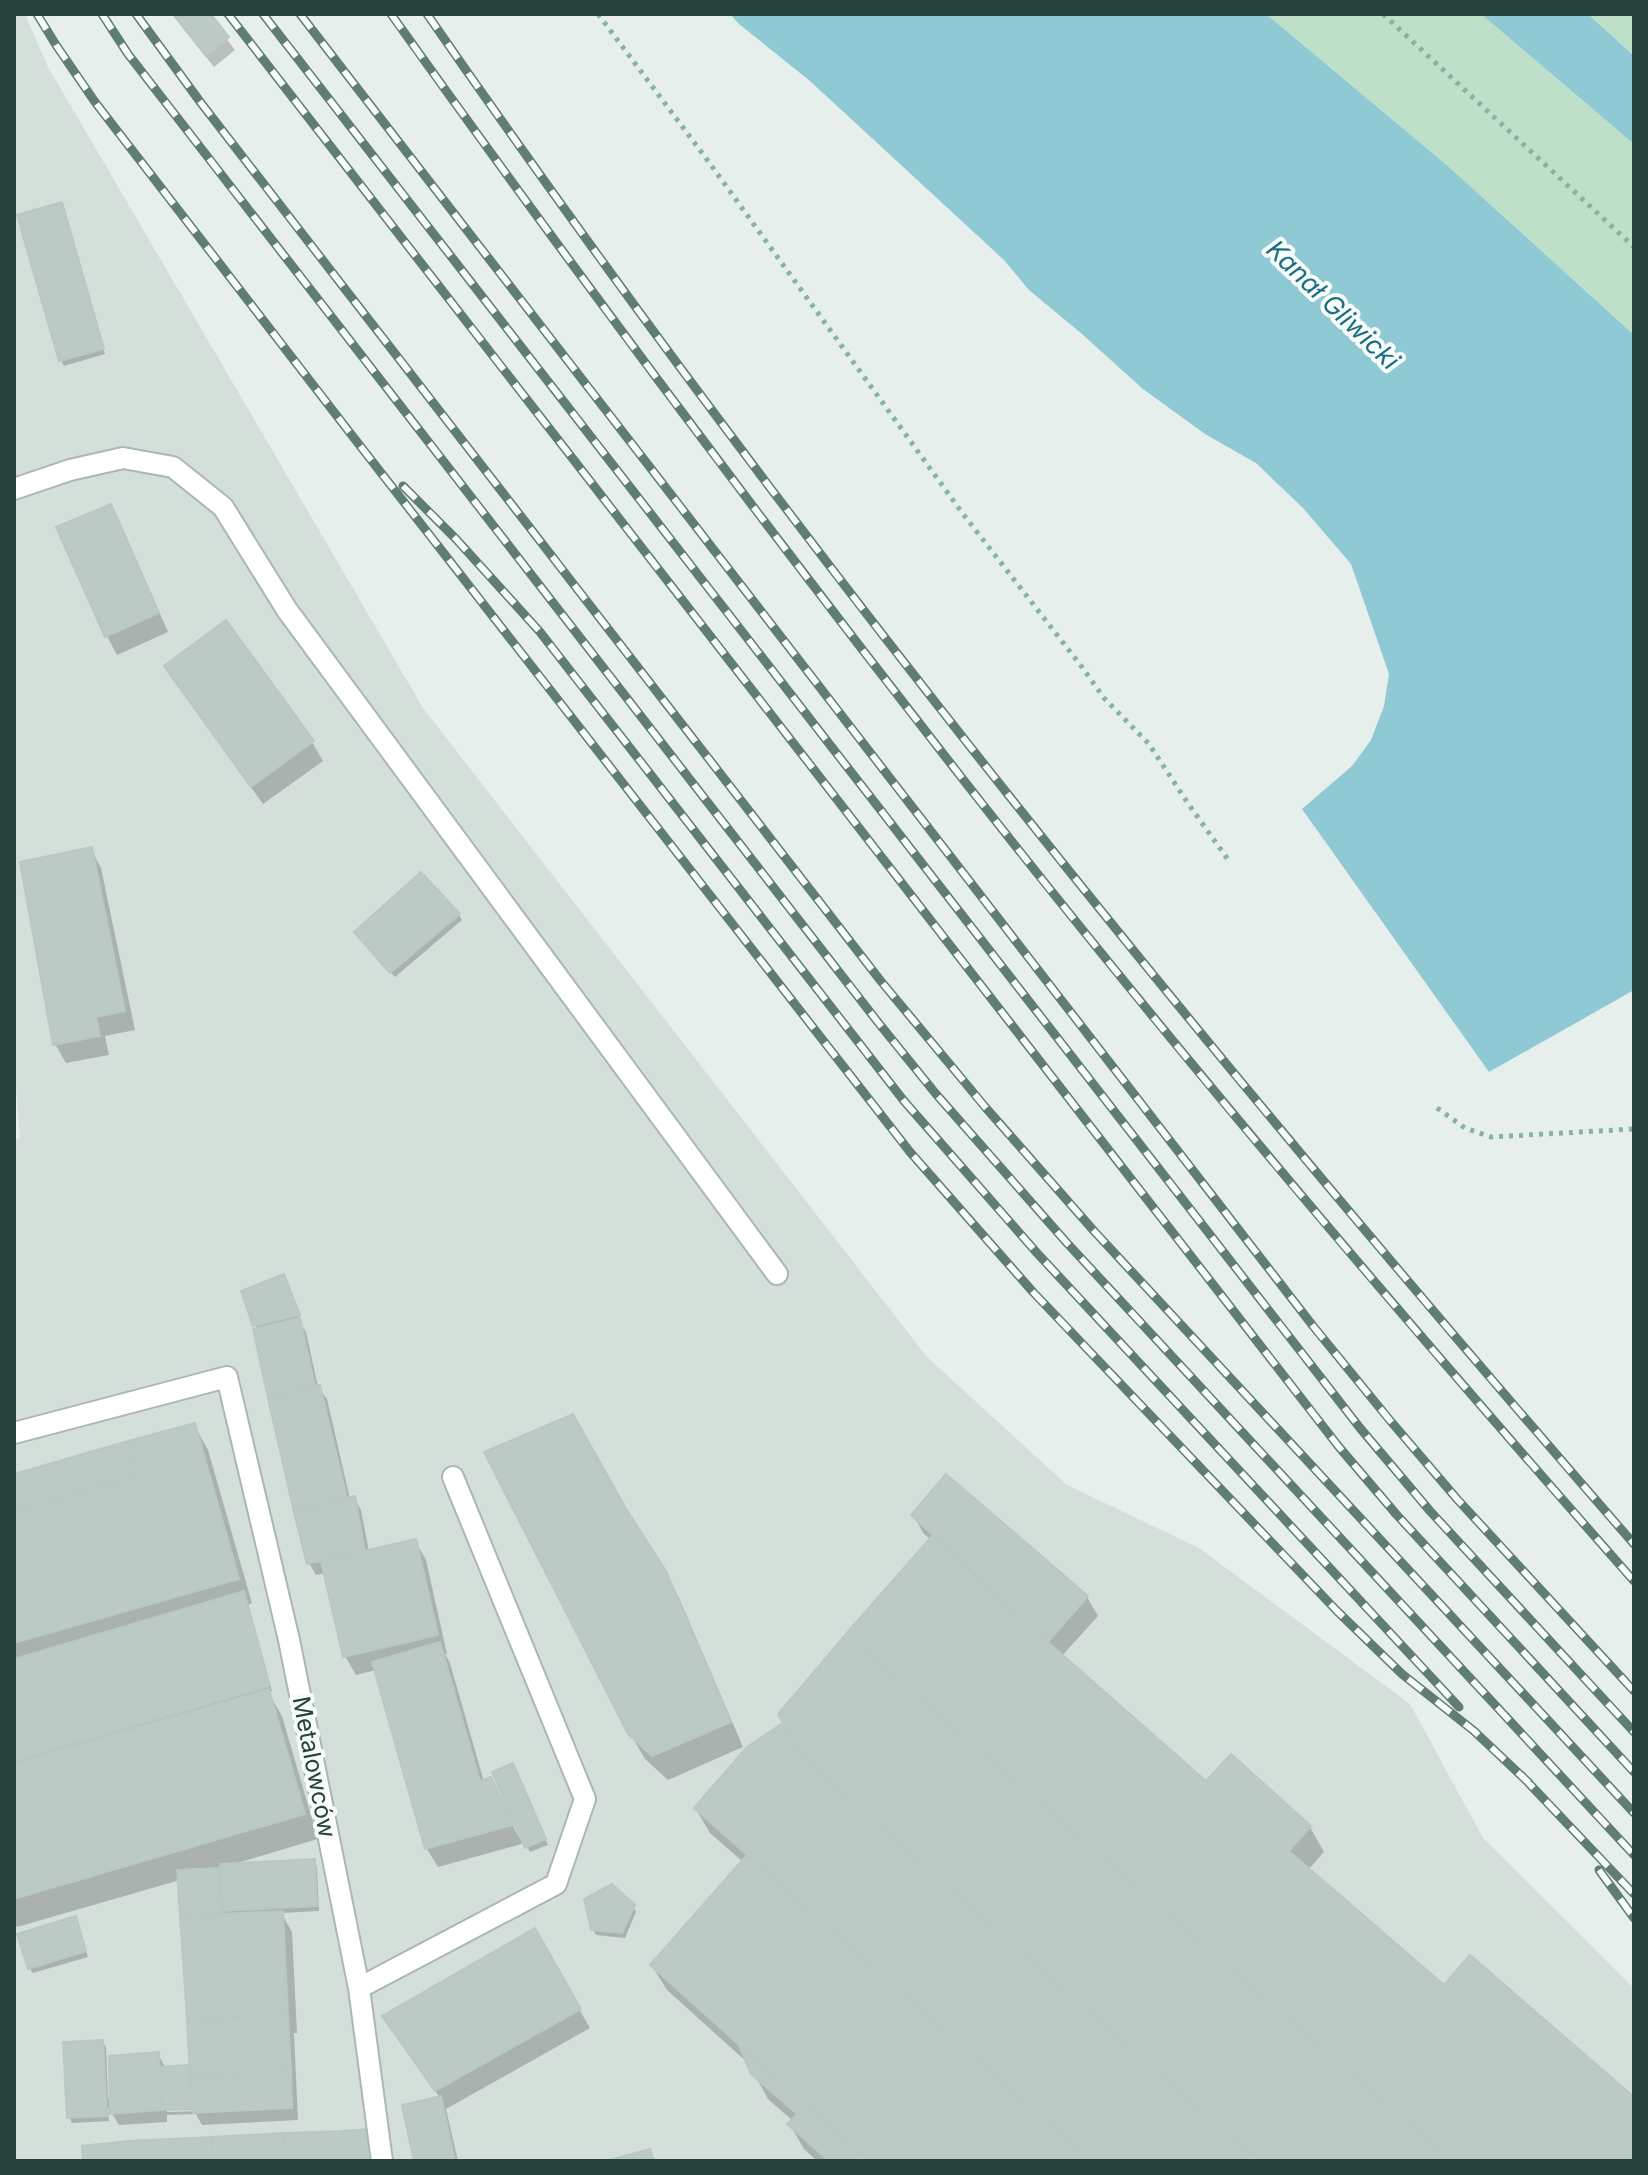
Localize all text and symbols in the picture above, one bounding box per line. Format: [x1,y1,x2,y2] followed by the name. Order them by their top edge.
[1261,234,1407,376] water label: Kanał Gliwicki
[287,1694,342,1840] street label: Metalowców

